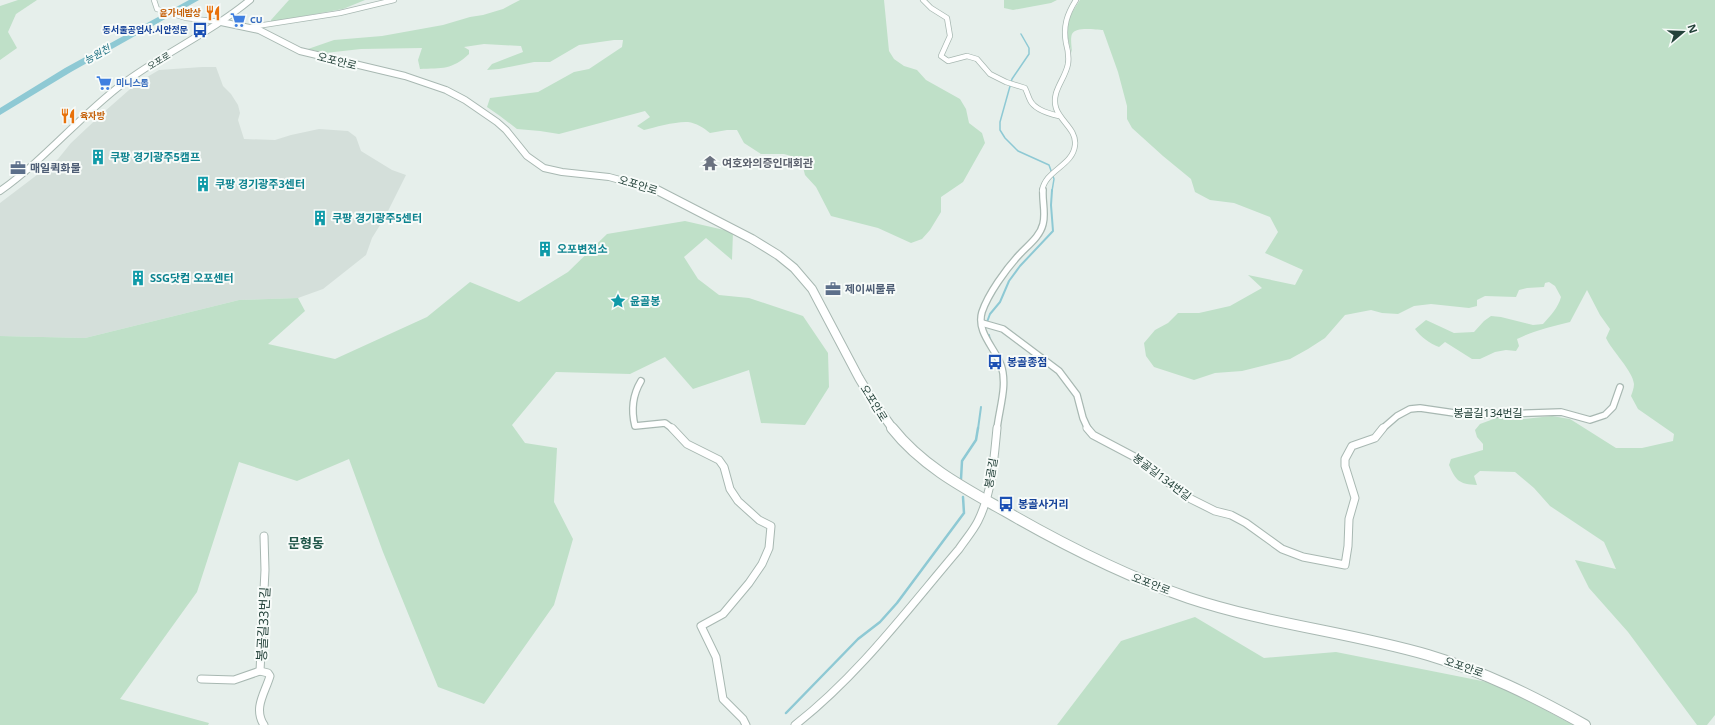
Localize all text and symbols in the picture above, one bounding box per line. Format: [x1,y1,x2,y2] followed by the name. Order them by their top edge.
[204,4,222,22] restaurant icon: 윤가네밥상
[160,6,201,19] place label: 윤가네밥상
[229,11,247,29] supermarket icon: CU
[1663,12,1703,52] north arrow
[250,13,263,26] place label: CU
[191,21,209,39] bus stop icon: 동서울공업사.시안정문
[1684,22,1701,35] text: N
[102,23,188,36] place label: 동서울공업사.시안정문
[82,40,114,67] water label: 능원천
[316,48,359,73] street label: 오포안로
[145,49,173,73] street label: 오포로
[95,74,113,92] supermarket icon: 미니스톱
[116,76,149,89] place label: 미니스톱
[59,107,77,125] restaurant icon: 육자방
[80,109,106,122] place label: 육자방
[89,148,107,166] building icon: 쿠팡 경기광주5캠프
[110,149,200,164] place label: 쿠팡 경기광주5캠프
[701,154,719,172] temple icon: 여호와의증인대회관
[722,155,813,170] place label: 여호와의증인대회관
[9,159,27,177] office icon: 매일퀵화물
[30,160,81,175] place label: 매일퀵화물
[617,171,660,198] street label: 오포안로
[194,175,212,193] building icon: 쿠팡 경기광주3센터
[215,176,305,191] place label: 쿠팡 경기광주3센터
[311,209,329,227] building icon: 쿠팡 경기광주5센터
[332,210,422,225] place label: 쿠팡 경기광주5센터
[536,240,554,258] building icon: 오포변전소
[557,241,608,256] place label: 오포변전소
[129,269,147,287] building icon: SSG닷컴 오포센터
[150,270,234,285] place label: SSG닷컴 오포센터
[824,280,842,298] office icon: 제이씨물류
[845,281,896,296] place label: 제이씨물류
[609,292,627,310] place icon: 윤골봉
[630,293,660,308] place label: 윤골봉
[986,353,1004,371] bus stop icon: 봉골종점
[1007,354,1047,369] place label: 봉골종점
[857,382,892,424] street label: 오포안로
[1453,405,1523,420] street label: 봉골길134번길
[1130,450,1195,503] street label: 봉골길134번길
[980,457,1001,489] street label: 봉골길
[997,495,1015,513] bus stop icon: 봉골사거리
[1018,496,1069,511] place label: 봉골사거리
[288,534,324,552] district label: 문형동
[1130,569,1173,598] street label: 오포안로
[252,586,274,662] street label: 봉골길33번길
[1443,653,1486,680] street label: 오포안로

